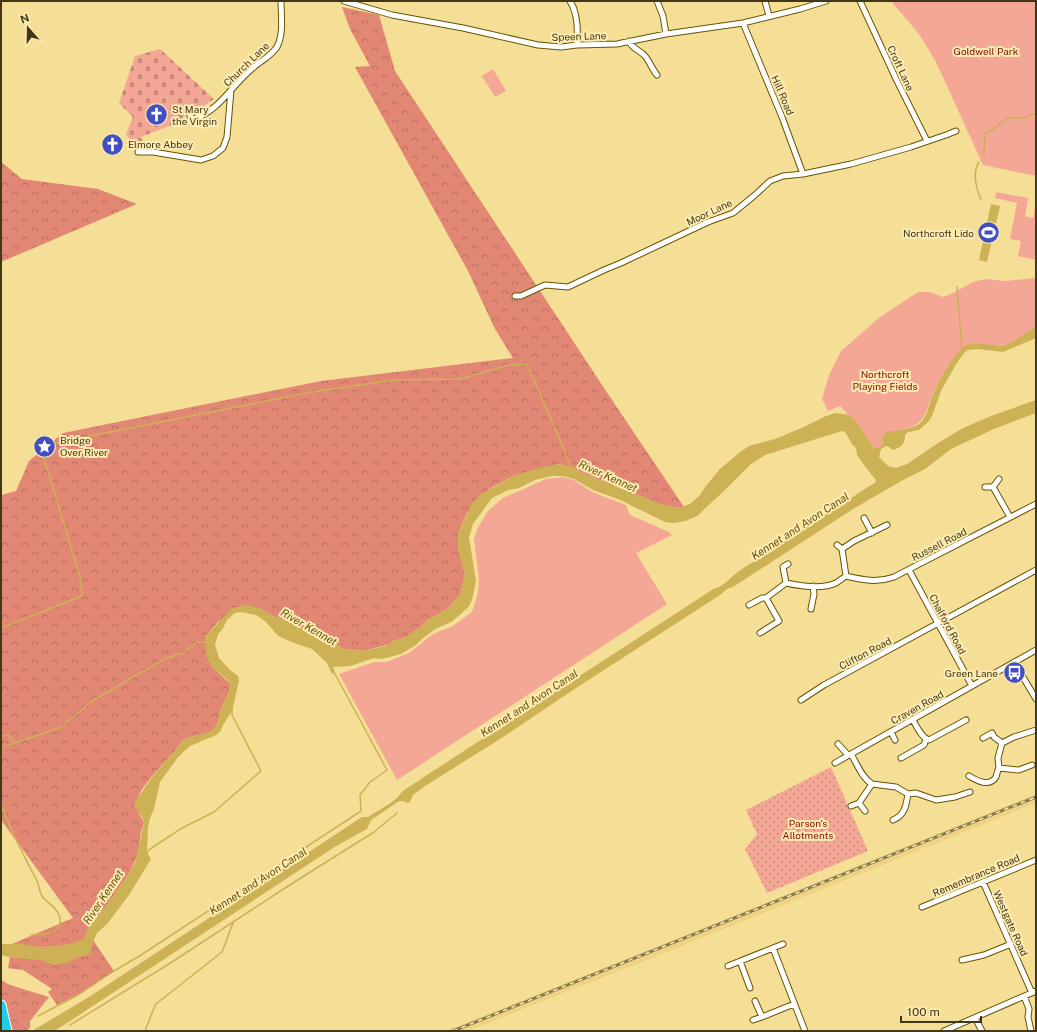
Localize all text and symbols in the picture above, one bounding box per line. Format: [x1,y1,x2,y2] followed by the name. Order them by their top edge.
[8,8,48,48] north arrow
[18,11,31,26] text: N
[551,29,607,43] street label: Speen Lane
[221,39,271,89] street label: Church Lane
[885,43,917,93] street label: Croft Lane
[954,45,1019,57] park label: Goldwell Park
[769,73,797,117] street label: Hill Road
[143,102,169,128] church icon: St Mary the Virgin
[172,103,217,127] place label: St Mary the Virgin
[99,131,125,157] church icon: Elmore Abbey
[128,138,194,150] place label: Elmore Abbey
[684,196,734,228] street label: Moor Lane
[976,220,1002,246] sports icon: Northcroft Lido
[903,227,974,239] place label: Northcroft Lido
[853,368,917,392] park label: Northcroft Playing Fields
[32,433,58,459] place icon: Bridge Over River
[60,434,108,458] place label: Bridge Over River
[577,458,640,495] water label: River Kennet
[749,490,851,562] water label: Kennet and Avon Canal
[909,525,969,563] street label: Russell Road
[927,592,969,656] street label: Chalford Road
[279,606,340,648] water label: River Kennet
[837,634,893,672] street label: Clifton Road
[1001,660,1027,686] bus stop icon: Green Lane
[478,667,580,739] water label: Kennet and Avon Canal
[945,667,998,679] place label: Green Lane
[889,688,946,726] street label: Craven Road
[783,817,833,841] park label: Parson's Allotments
[207,845,309,917] water label: Kennet and Avon Canal
[931,851,1021,899] street label: Remembrance Road
[80,867,126,926] water label: River Kennet
[991,888,1031,958] street label: Westgate Road
[901,998,981,1024] scale bar
[907,1005,940,1019] text: 100 m

